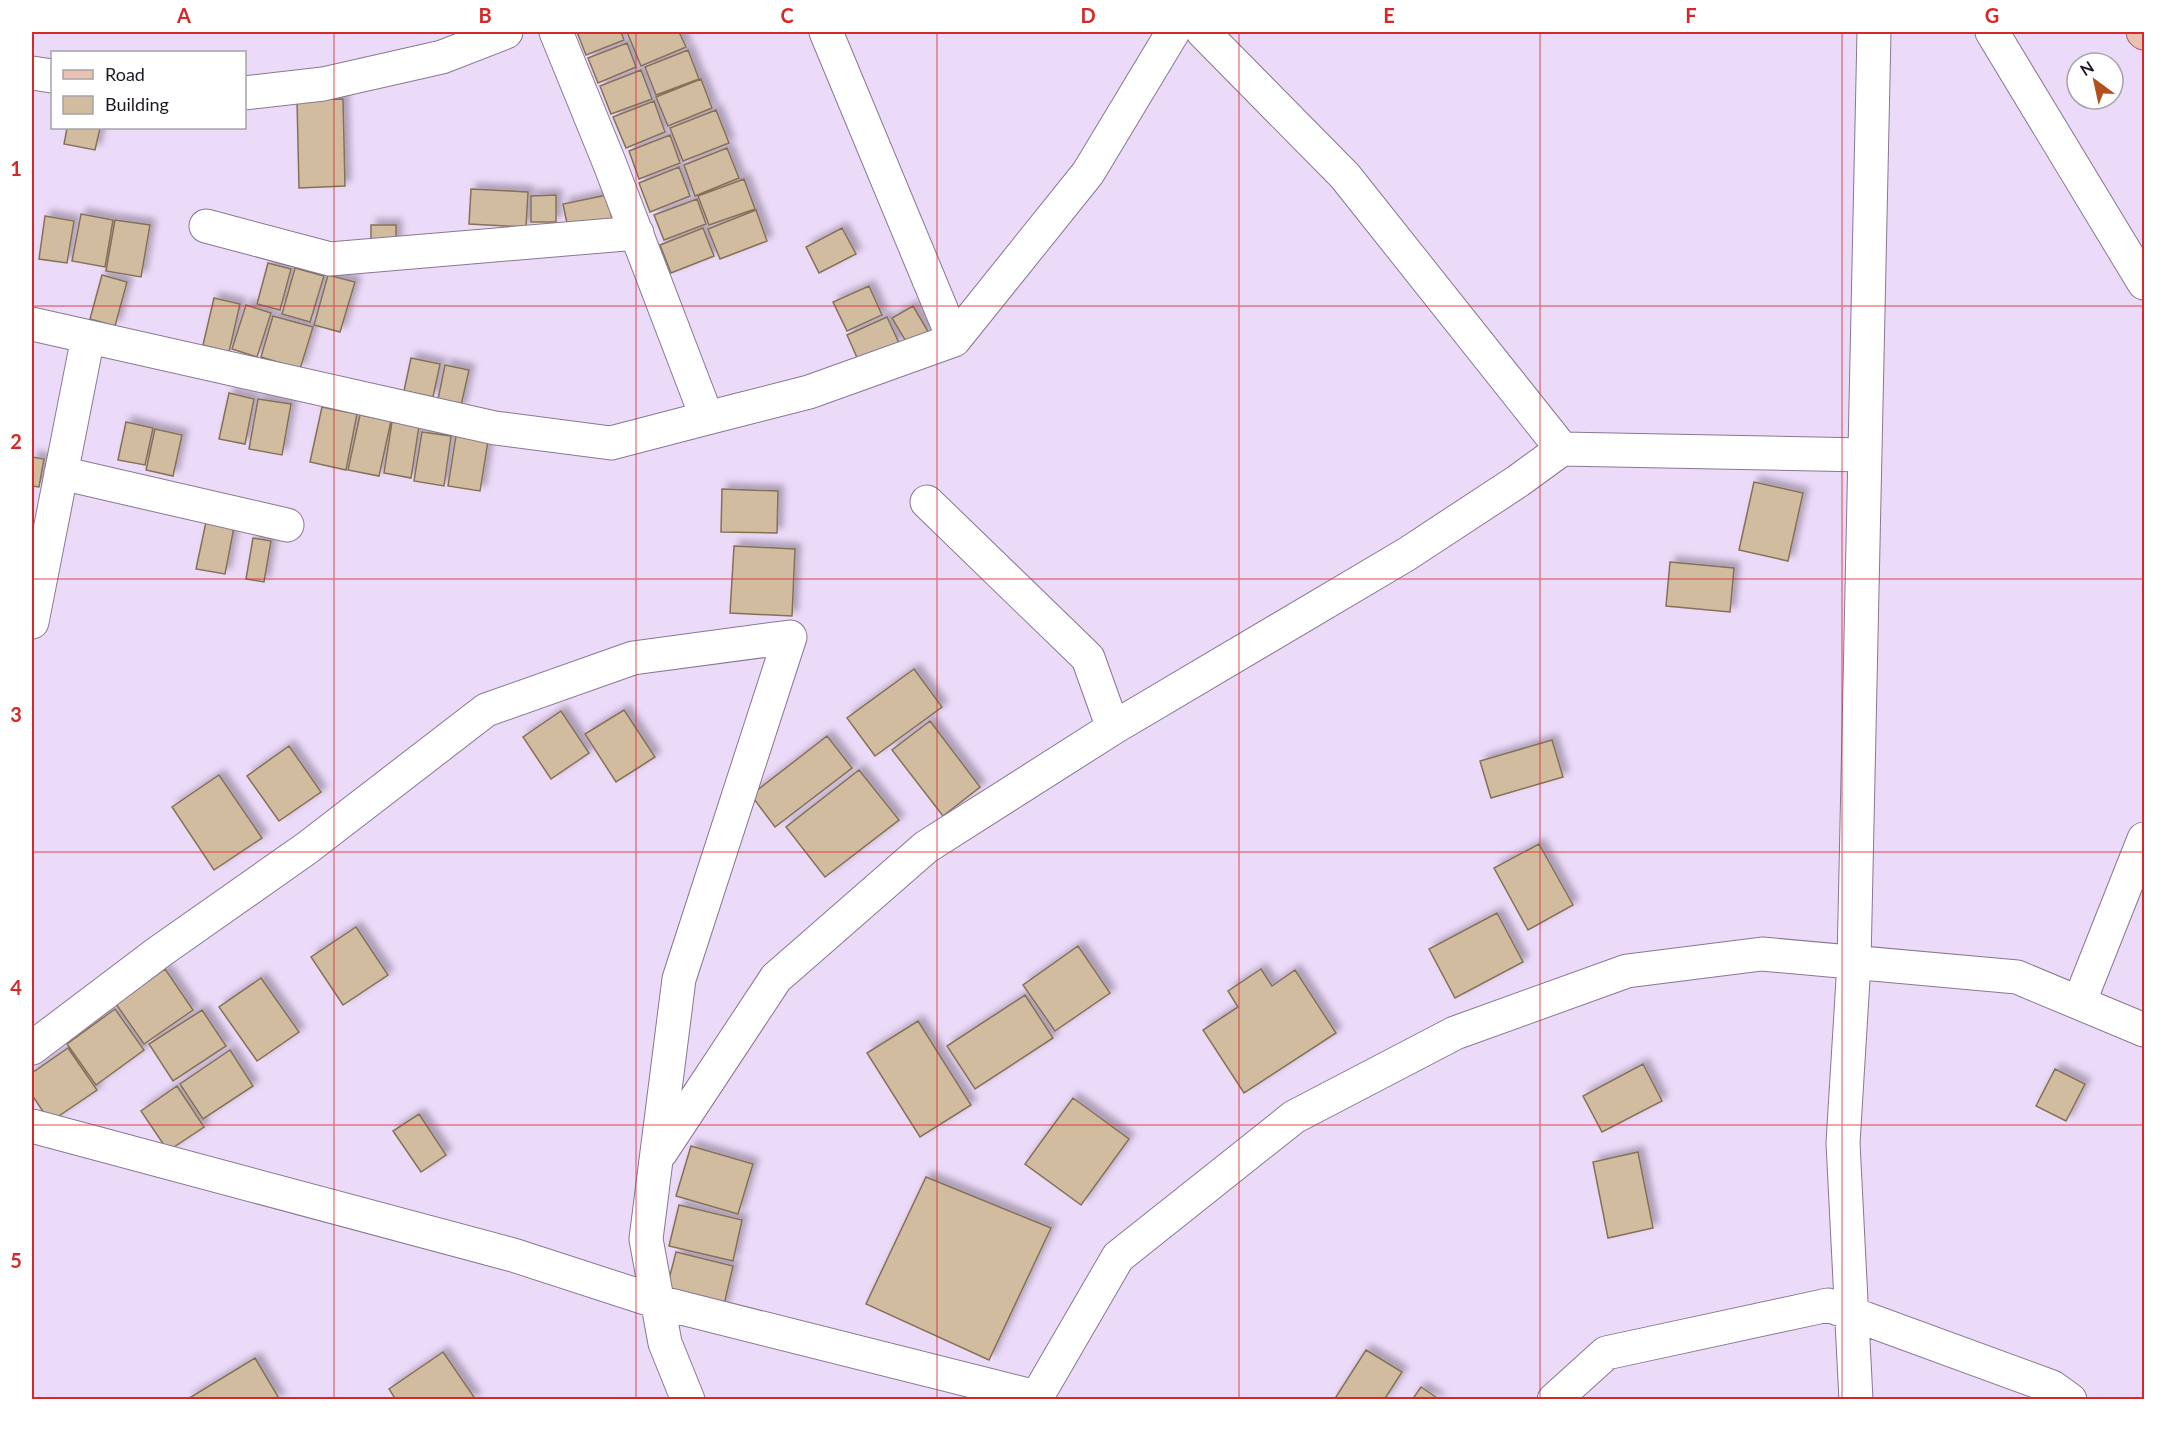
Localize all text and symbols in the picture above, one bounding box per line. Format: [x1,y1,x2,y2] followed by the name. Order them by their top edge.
[176,3,191,27] text: A
[478,3,492,27] text: B
[780,3,794,27] text: C
[1080,3,1096,27] text: D
[1383,3,1395,27] text: E
[1685,3,1697,27] text: F
[1985,3,1999,27] text: G
[51,51,246,129] legend
[2065,51,2125,111] north arrow
[2076,57,2097,79] text: N
[105,63,145,85] text: Road
[105,93,169,115] text: Building
[10,156,22,180] text: 1
[10,429,22,453] text: 2
[10,702,22,726] text: 3
[10,975,22,999] text: 4
[10,1248,22,1272] text: 5

